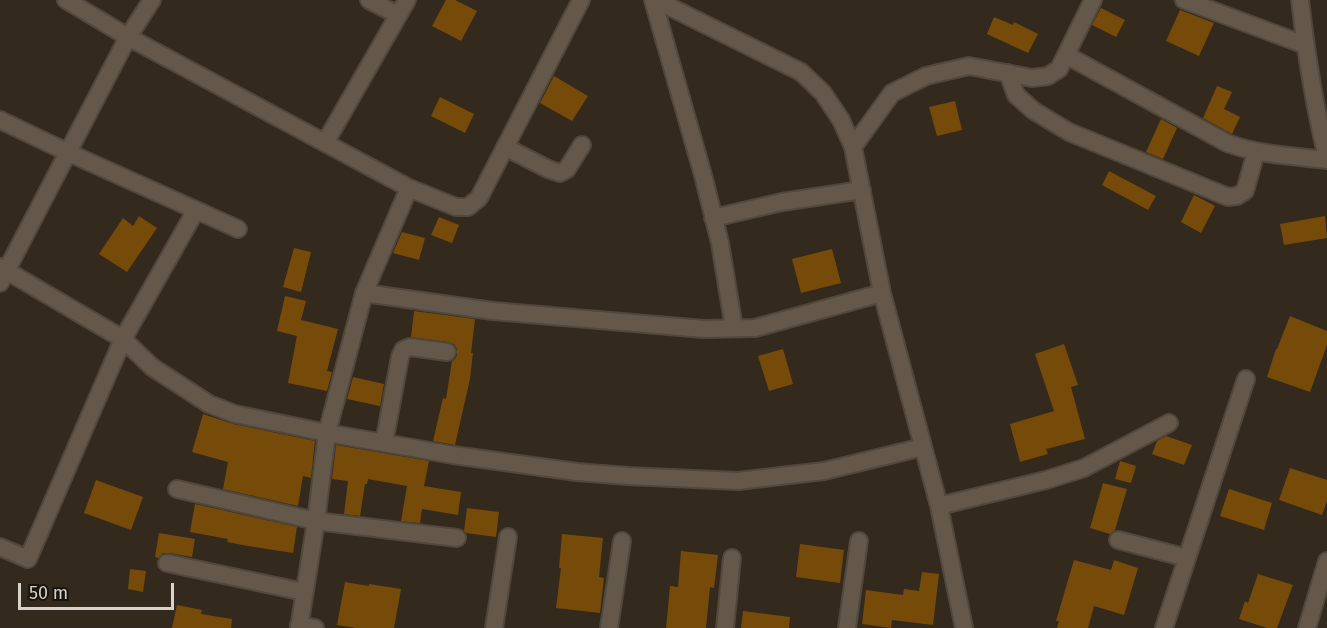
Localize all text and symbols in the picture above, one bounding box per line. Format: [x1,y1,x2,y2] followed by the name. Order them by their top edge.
[21,571,177,609] scale bar
[29,582,68,604] text: 50 m

